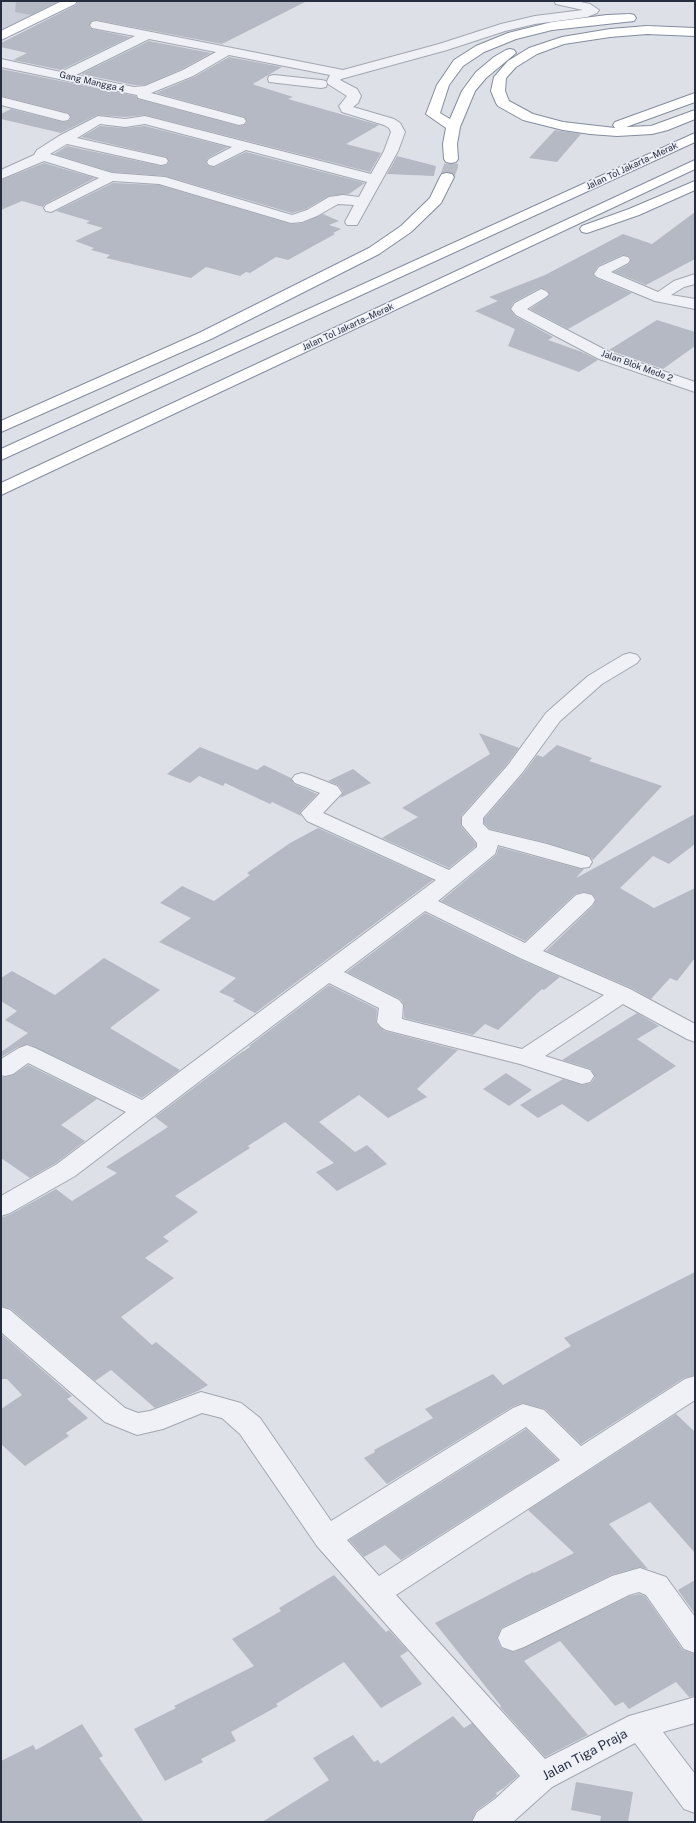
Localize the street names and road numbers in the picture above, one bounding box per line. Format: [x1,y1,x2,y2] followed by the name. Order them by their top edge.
[58,69,126,95] street label: Gang Mangga 4
[584,140,680,192] street label: Jalan Tol Jakarta–Merak
[300,301,396,353] street label: Jalan Tol Jakarta–Merak
[600,348,674,384] street label: Jalan Blok Mede 2
[540,1726,630,1784] street label: Jalan Tiga Praja

